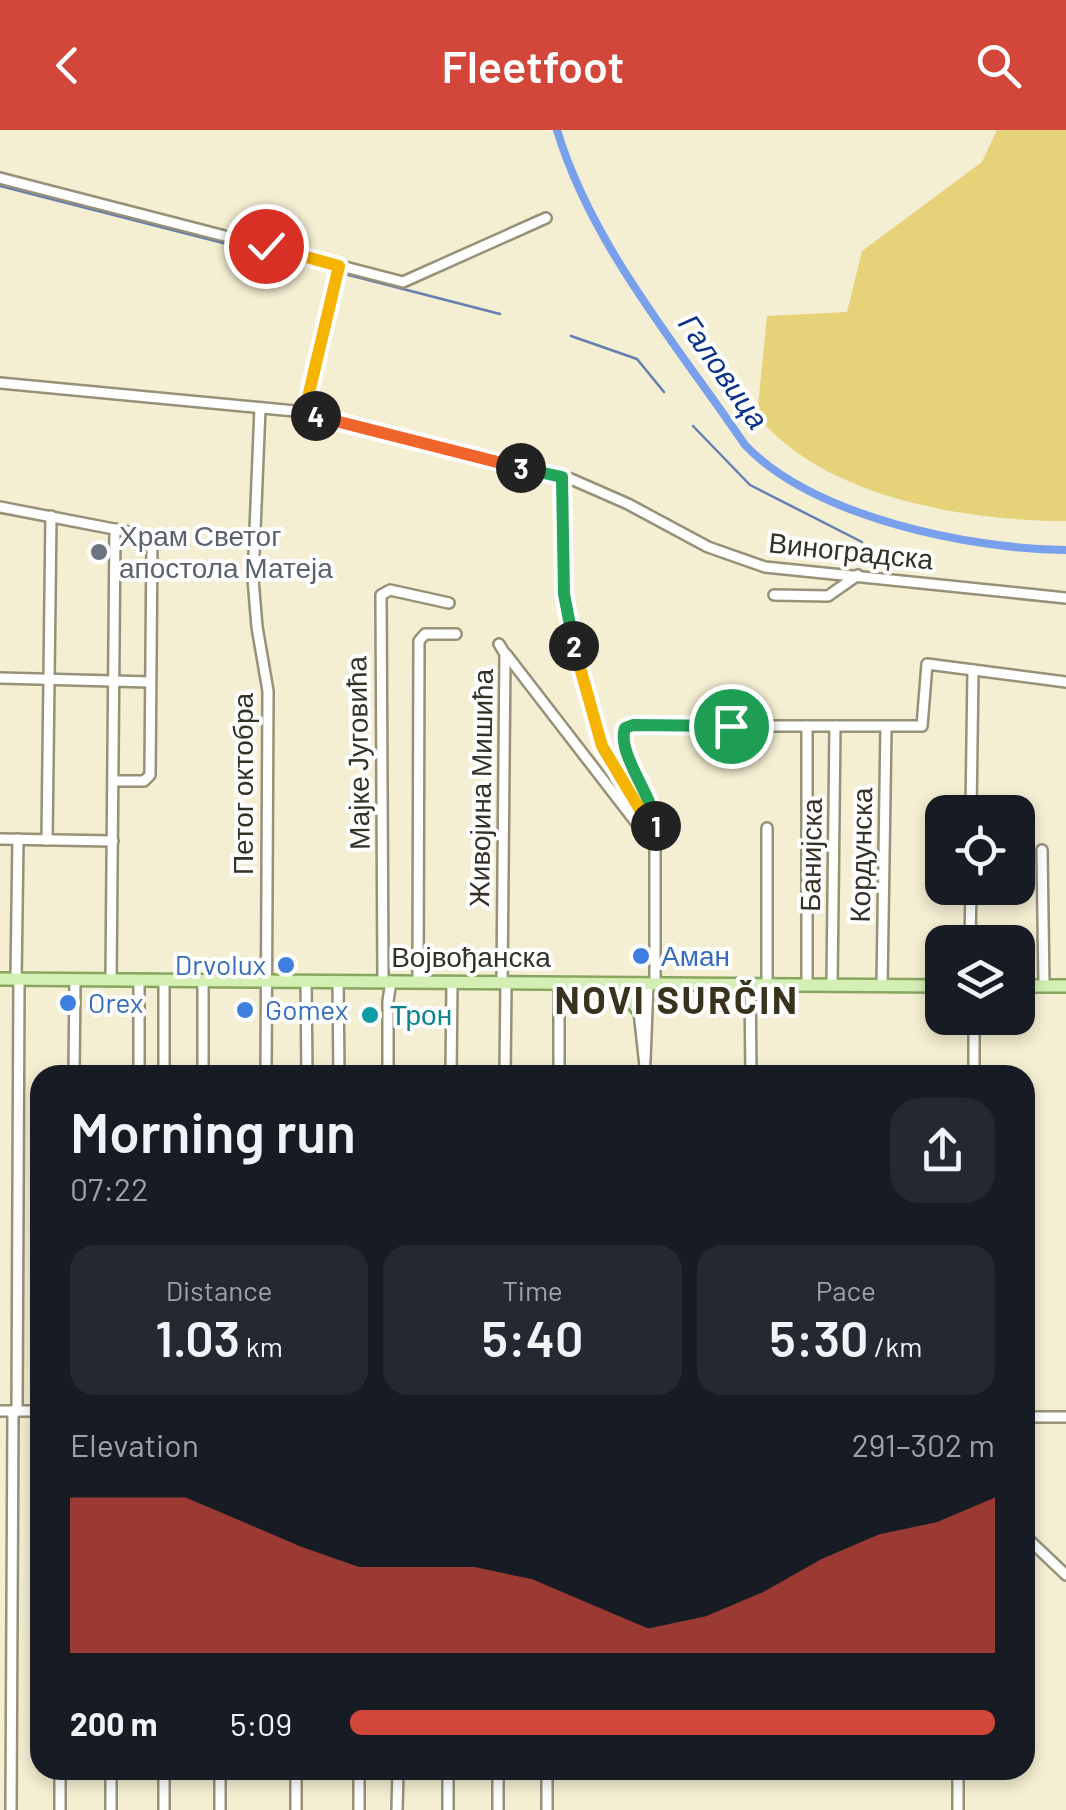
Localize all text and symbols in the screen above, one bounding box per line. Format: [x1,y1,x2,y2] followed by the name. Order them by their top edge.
[40,38,95,93] icon: back
[442,38,624,92] text: Fleetfoot
[971,38,1026,93] icon: search
[224,204,309,289] pin
[239,219,294,274] icon: check
[672,307,777,435] water label: Галовица
[291,391,341,441] pin: 4
[308,399,324,433] text: 4
[496,443,546,493] pin: 3
[513,451,529,485] text: 3
[119,518,333,584] place label: Храм Светог апостола Матеја
[767,524,936,576] street label: Виноградска
[88,541,110,563] marker: Храм Светог апостола Матеја
[549,621,599,671] pin: 2
[566,629,582,663] text: 2
[338,655,376,850] street label: Мајке Југовића
[461,668,499,907] street label: Живојина Мишића
[689,684,774,769] pin
[225,693,259,875] street label: Петог октобра
[704,699,759,754] icon: arrive
[842,787,878,923] street label: Кордунска
[925,795,1035,1035] map controls
[925,795,1035,905] button: locate
[792,797,828,912] street label: Банијска
[631,801,681,851] pin: 1
[651,809,661,843] text: 1
[925,925,1035,1035] button: layers
[661,938,730,972] place label: Аман
[391,939,551,973] street label: Војвођанска
[630,945,652,967] marker: Аман
[175,947,266,981] place label: Drvolux
[275,954,297,976] marker: Drvolux
[554,976,800,1022] district label: NOVI SURČIN
[88,985,143,1019] place label: Orex
[57,992,79,1014] marker: Orex
[265,992,348,1026] place label: Gomex
[390,997,452,1031] place label: Трон
[234,999,256,1021] marker: Gomex
[359,1004,381,1026] marker: Трон
[70,1098,356,1164] text: Morning run
[890,1098,995,1203] button: share
[70,1169,148,1207] text: 07:22
[166,1273,273,1307] text: Distance
[502,1273,563,1307] text: Time
[816,1273,876,1307] text: Pace
[155,1307,240,1367] text: 1.03
[482,1307,583,1367] text: 5:40
[769,1307,868,1367] text: 5:30
[240,1329,283,1363] text: km
[868,1329,922,1363] text: /km
[70,1425,199,1463] text: Elevation
[852,1425,995,1463] text: 291–302 m
[70,1704,158,1742] text: 200 m
[230,1704,292,1742] text: 5:09

